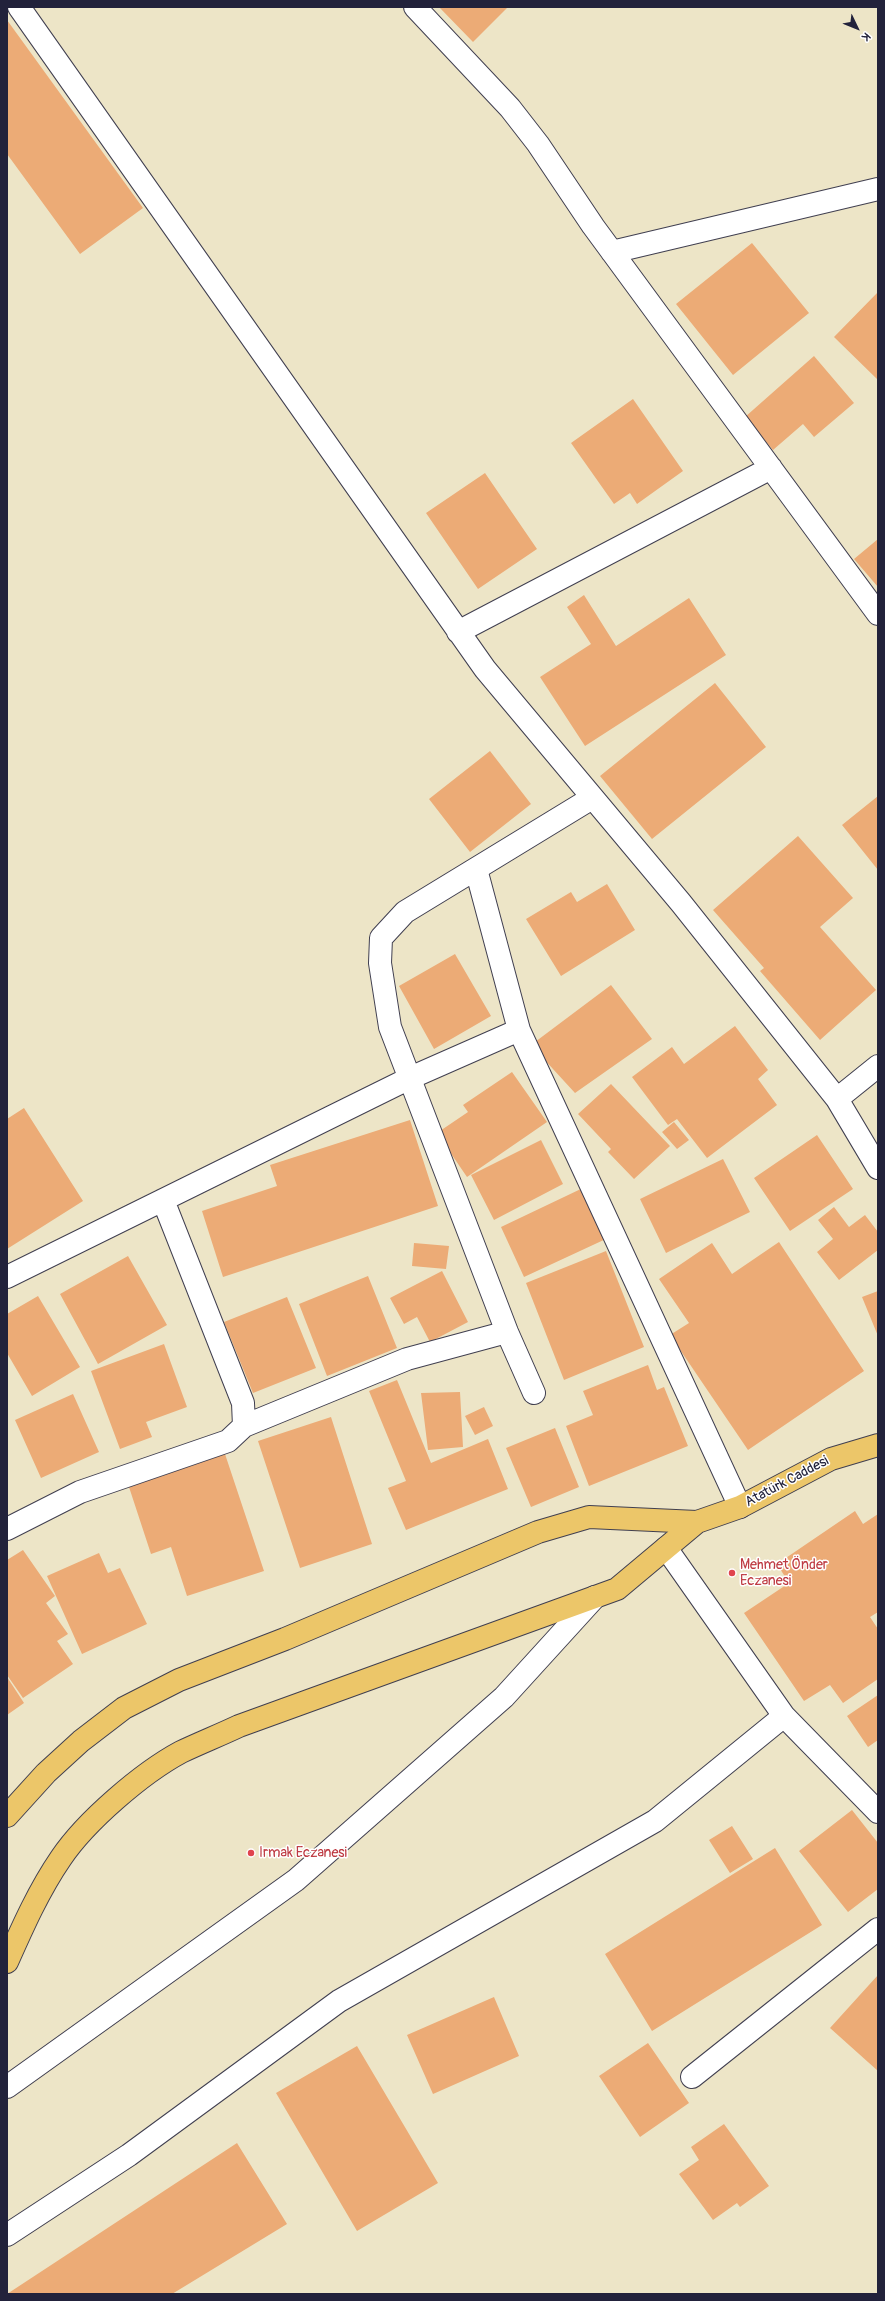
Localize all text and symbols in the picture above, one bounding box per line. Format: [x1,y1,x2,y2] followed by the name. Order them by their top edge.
[837,8,877,48] north arrow
[859,30,873,43] text: K
[742,1453,832,1511] street label: Atatürk Caddesi
[740,1557,828,1590] place label: Mehmet Önder Eczanesi
[727,1568,737,1578] marker: Mehmet Önder Eczanesi
[259,1845,347,1861] place label: Irmak Eczanesi
[246,1848,256,1858] marker: Irmak Eczanesi

